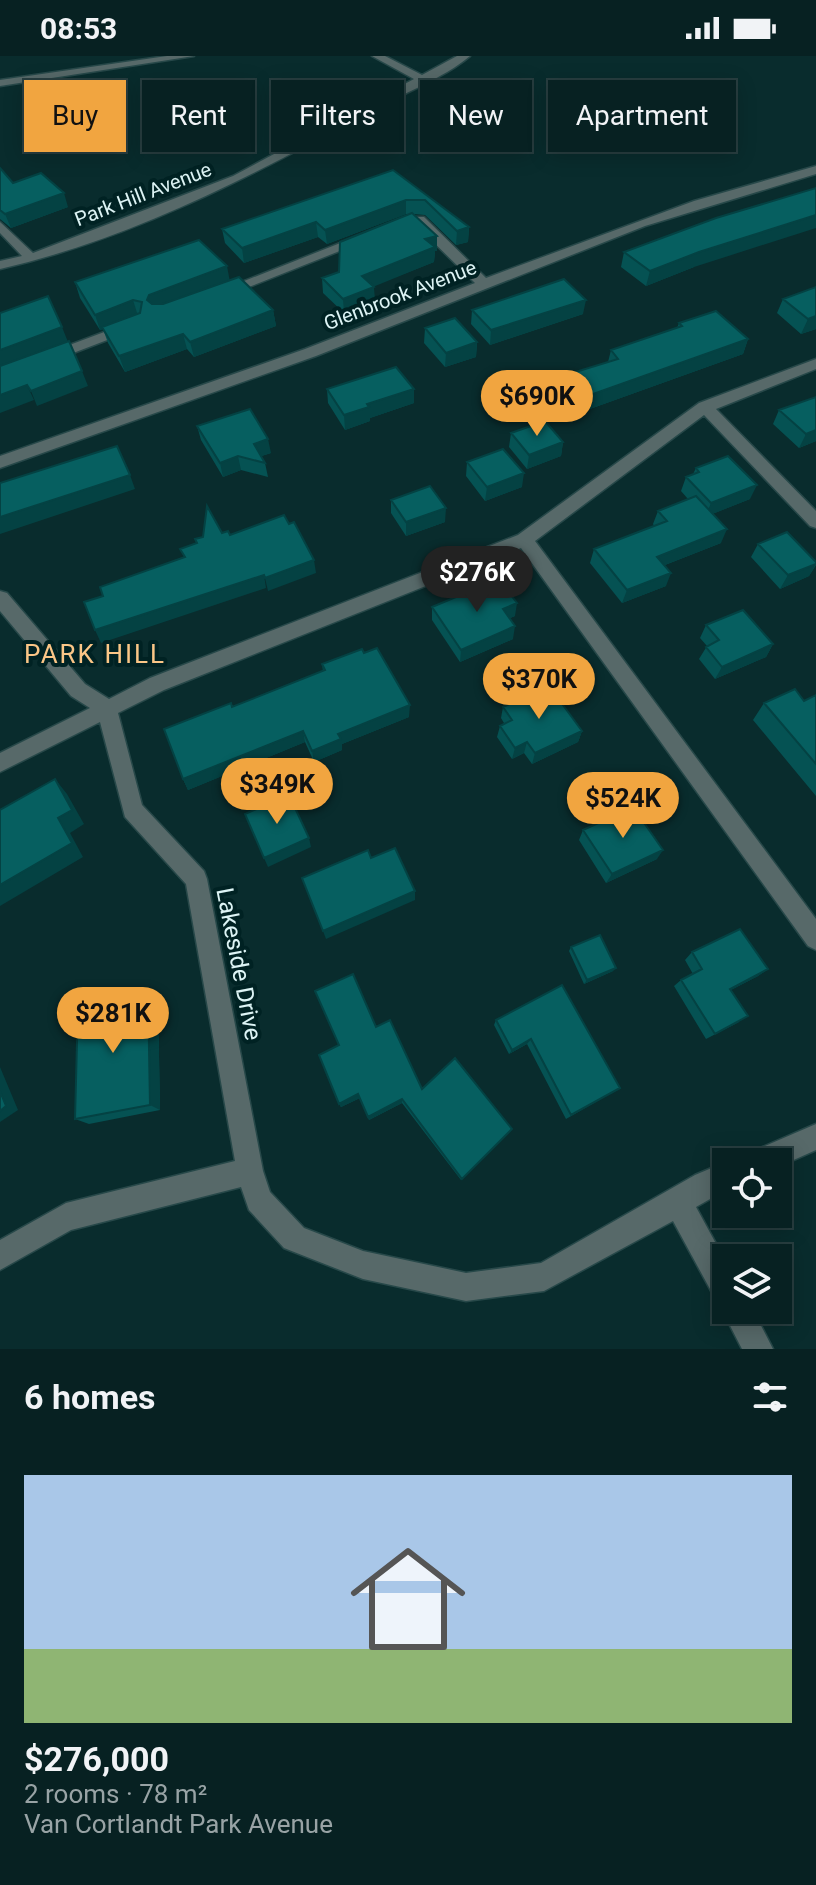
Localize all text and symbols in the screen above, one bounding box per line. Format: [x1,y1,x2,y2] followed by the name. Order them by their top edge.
[40,11,117,46] text: 08:53
[24,80,126,152] chip: Buy
[142,80,255,152] chip: Rent
[271,80,404,152] chip: Filters
[420,80,532,152] chip: New
[548,80,736,152] chip: Apartment
[71,157,215,231] street label: Park Hill Avenue
[320,255,480,335] street label: Glenbrook Avenue
[481,370,593,438] pin: $690K
[499,381,575,411] text: $690K
[421,546,533,614] pin: $276K
[439,557,515,587] text: $276K
[24,639,166,669] district label: PARK HILL
[483,653,595,721] pin: $370K
[501,664,577,694] text: $370K
[221,758,333,826] pin: $349K
[239,769,315,799] text: $349K
[567,772,679,840] pin: $524K
[585,783,661,813] text: $524K
[210,885,268,1043] street label: Lakeside Drive
[57,987,169,1055] pin: $281K
[75,998,151,1028] text: $281K
[712,1148,792,1324] map controls
[712,1148,792,1228] button: locate
[712,1244,792,1324] button: layers
[748,1375,792,1419] icon: filters
[24,1377,155,1417] text: 6 homes
[336,1527,480,1671] icon: home
[24,1739,169,1779] text: $276,000
[24,1779,207,1809] text: 2 rooms · 78 m²
[24,1809,333,1839] text: Van Cortlandt Park Avenue

